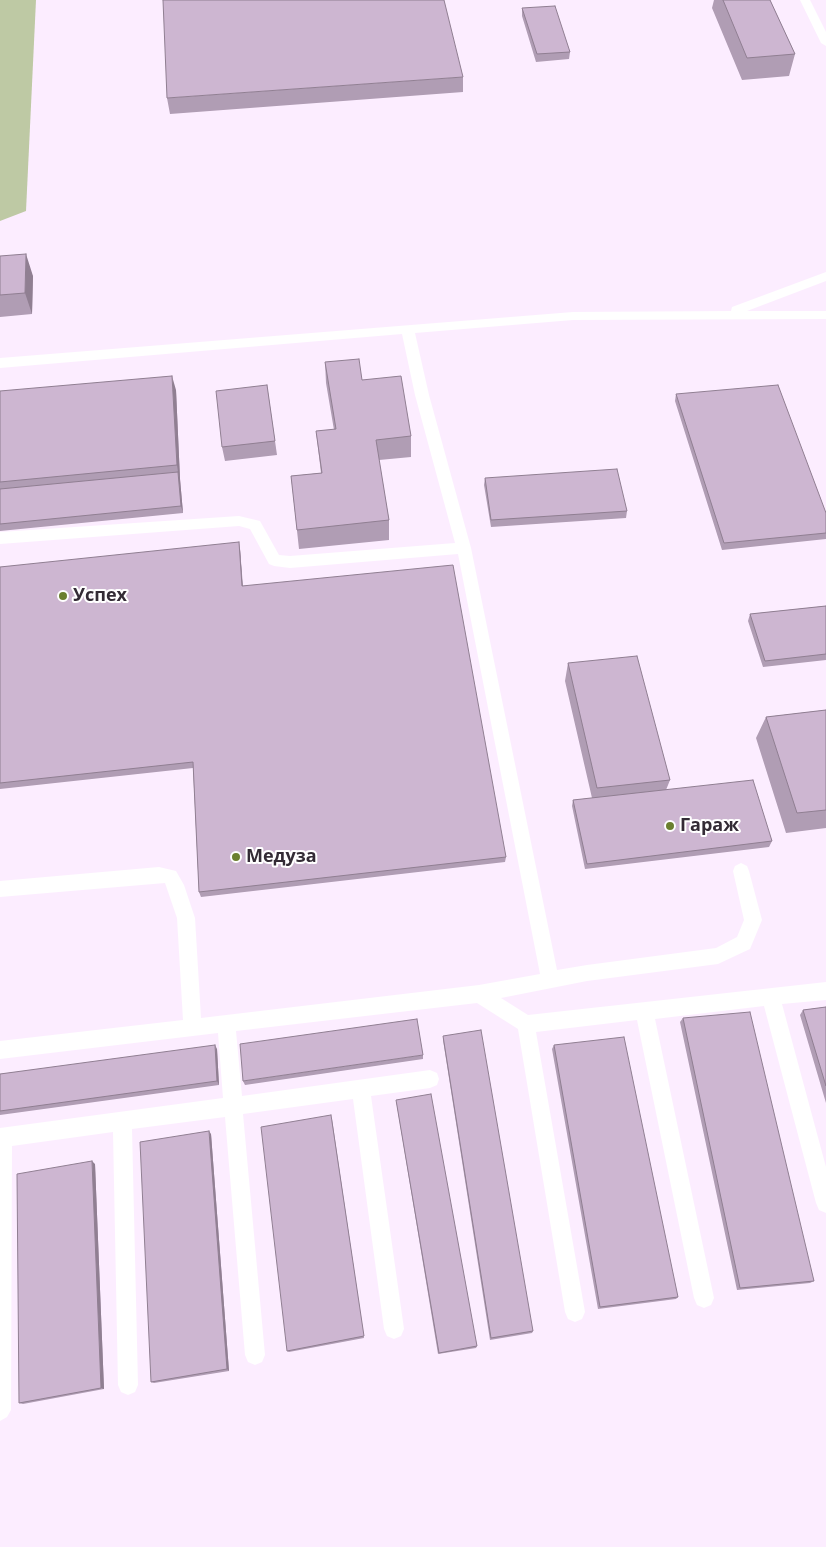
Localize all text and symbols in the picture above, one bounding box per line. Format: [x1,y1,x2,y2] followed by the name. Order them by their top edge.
[73,585,127,607] place label: Успех
[57,590,69,602] marker: Успех
[680,815,739,837] place label: Гараж
[664,820,676,832] marker: Гараж
[246,846,317,868] place label: Медуза
[230,851,242,863] marker: Медуза

